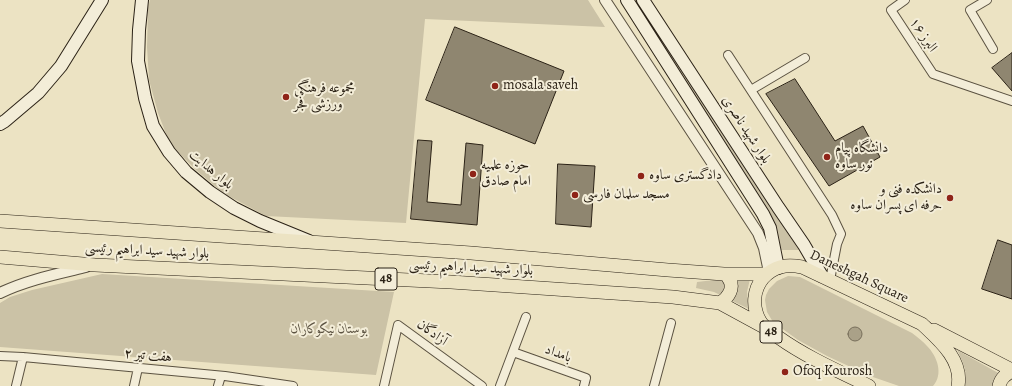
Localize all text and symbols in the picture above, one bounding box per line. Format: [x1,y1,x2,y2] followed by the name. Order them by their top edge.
[905,15,941,55] street label: البرز ۱۶
[503,78,578,94] place label: mosala saveh
[294,81,355,114] place label: مجموعه فرهنگی ورزشی فجر
[490,81,500,91] marker: mosala saveh
[281,92,291,102] marker: مجموعه فرهنگی ورزشی فجر
[718,93,774,167] street label: بلوار شهید ناصری
[835,141,888,174] place label: دانشگاه پیام نور ساوه
[185,147,237,193] street label: بلوار هدایت
[822,152,832,162] marker: دانشگاه پیام نور ساوه
[481,158,531,190] place label: حوزه علمیه امام صادق
[649,168,722,184] place label: دادگستری ساوه
[468,169,478,179] marker: حوزه علمیه امام صادق
[636,171,646,181] marker: دادگستری ساوه
[850,182,942,214] place label: دانشکده فنی و حرفه ای پسران ساوه
[583,187,670,203] place label: مسجد سلمان فارسی
[570,190,580,200] marker: مسجد سلمان فارسی
[945,193,955,203] marker: دانشکده فنی و حرفه ای پسران ساوه
[84,239,210,263] street label: بلوار شهید سید ابراهیم رئیسی
[807,247,911,307] street label: Daneshgah Square
[408,256,534,280] street label: بلوار شهید سید ابراهیم رئیسی
[375,268,397,290] road number: 48
[413,316,451,350] street label: آزادگان
[760,321,782,343] road number: 48
[290,322,368,338] park label: بوستان نیکوکاران
[542,341,574,367] street label: بامداد
[123,346,173,366] street label: هفت تیر ۲
[793,364,872,380] place label: Ofoq Kourosh
[780,367,790,377] marker: Ofoq Kourosh

